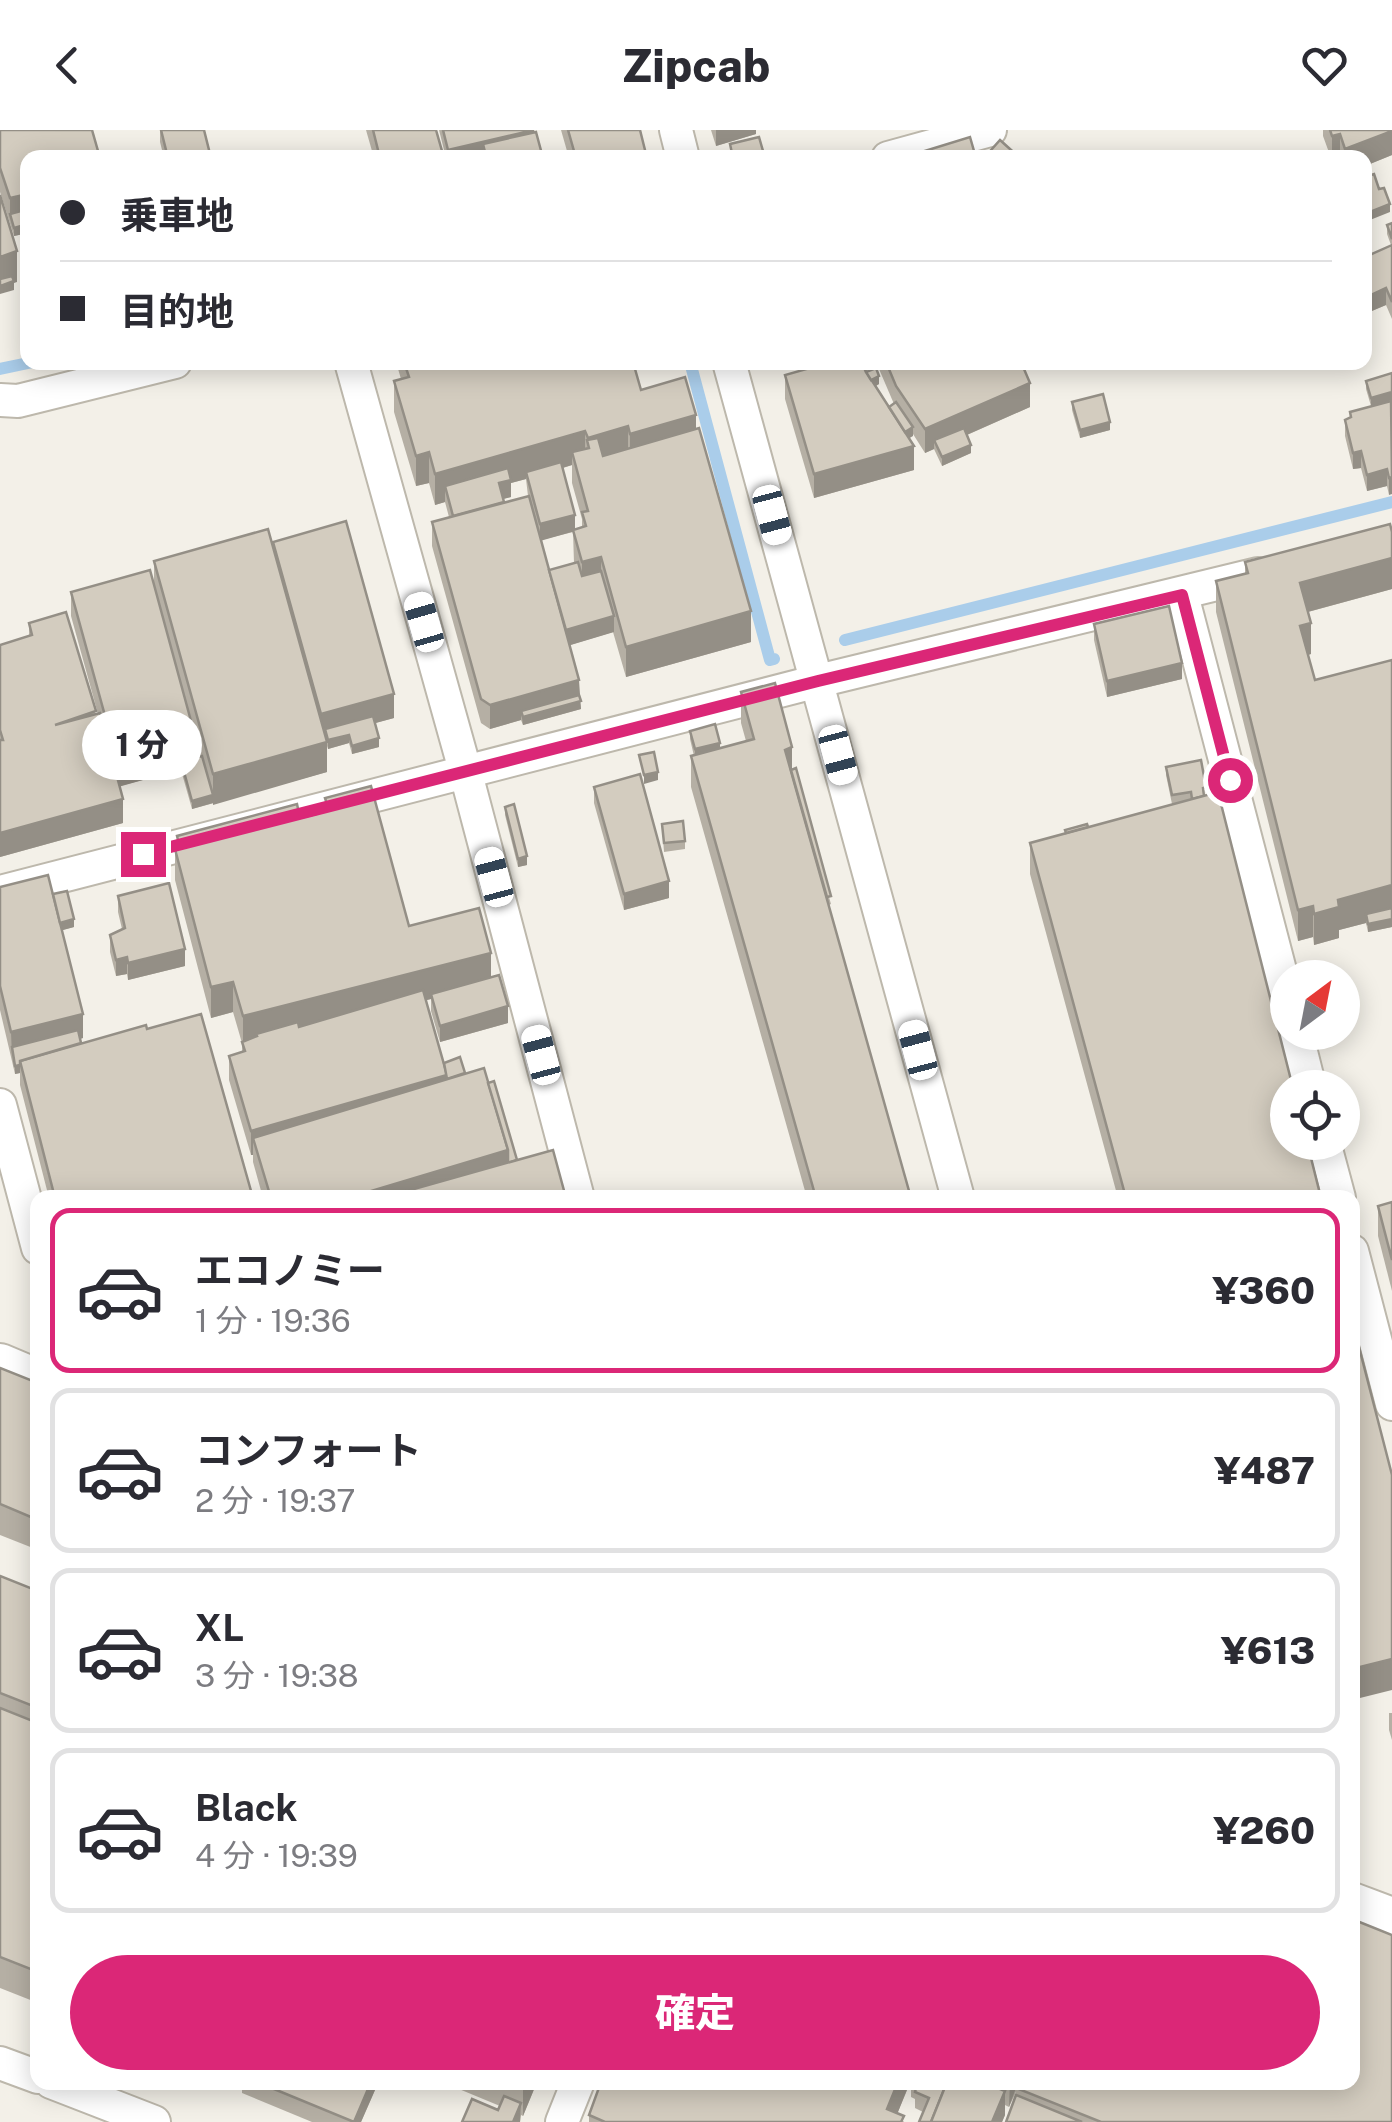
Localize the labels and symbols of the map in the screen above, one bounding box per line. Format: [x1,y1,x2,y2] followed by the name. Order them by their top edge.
[750,482,794,548] car
[401,589,447,655] car
[83,709,203,779] callout: 1 分
[816,722,860,788] car
[1208,758,1253,803] route start
[121,832,166,877] route end
[472,844,516,910] car
[1270,960,1360,1050] north arrow
[896,1017,940,1083] car
[519,1022,563,1088] car

